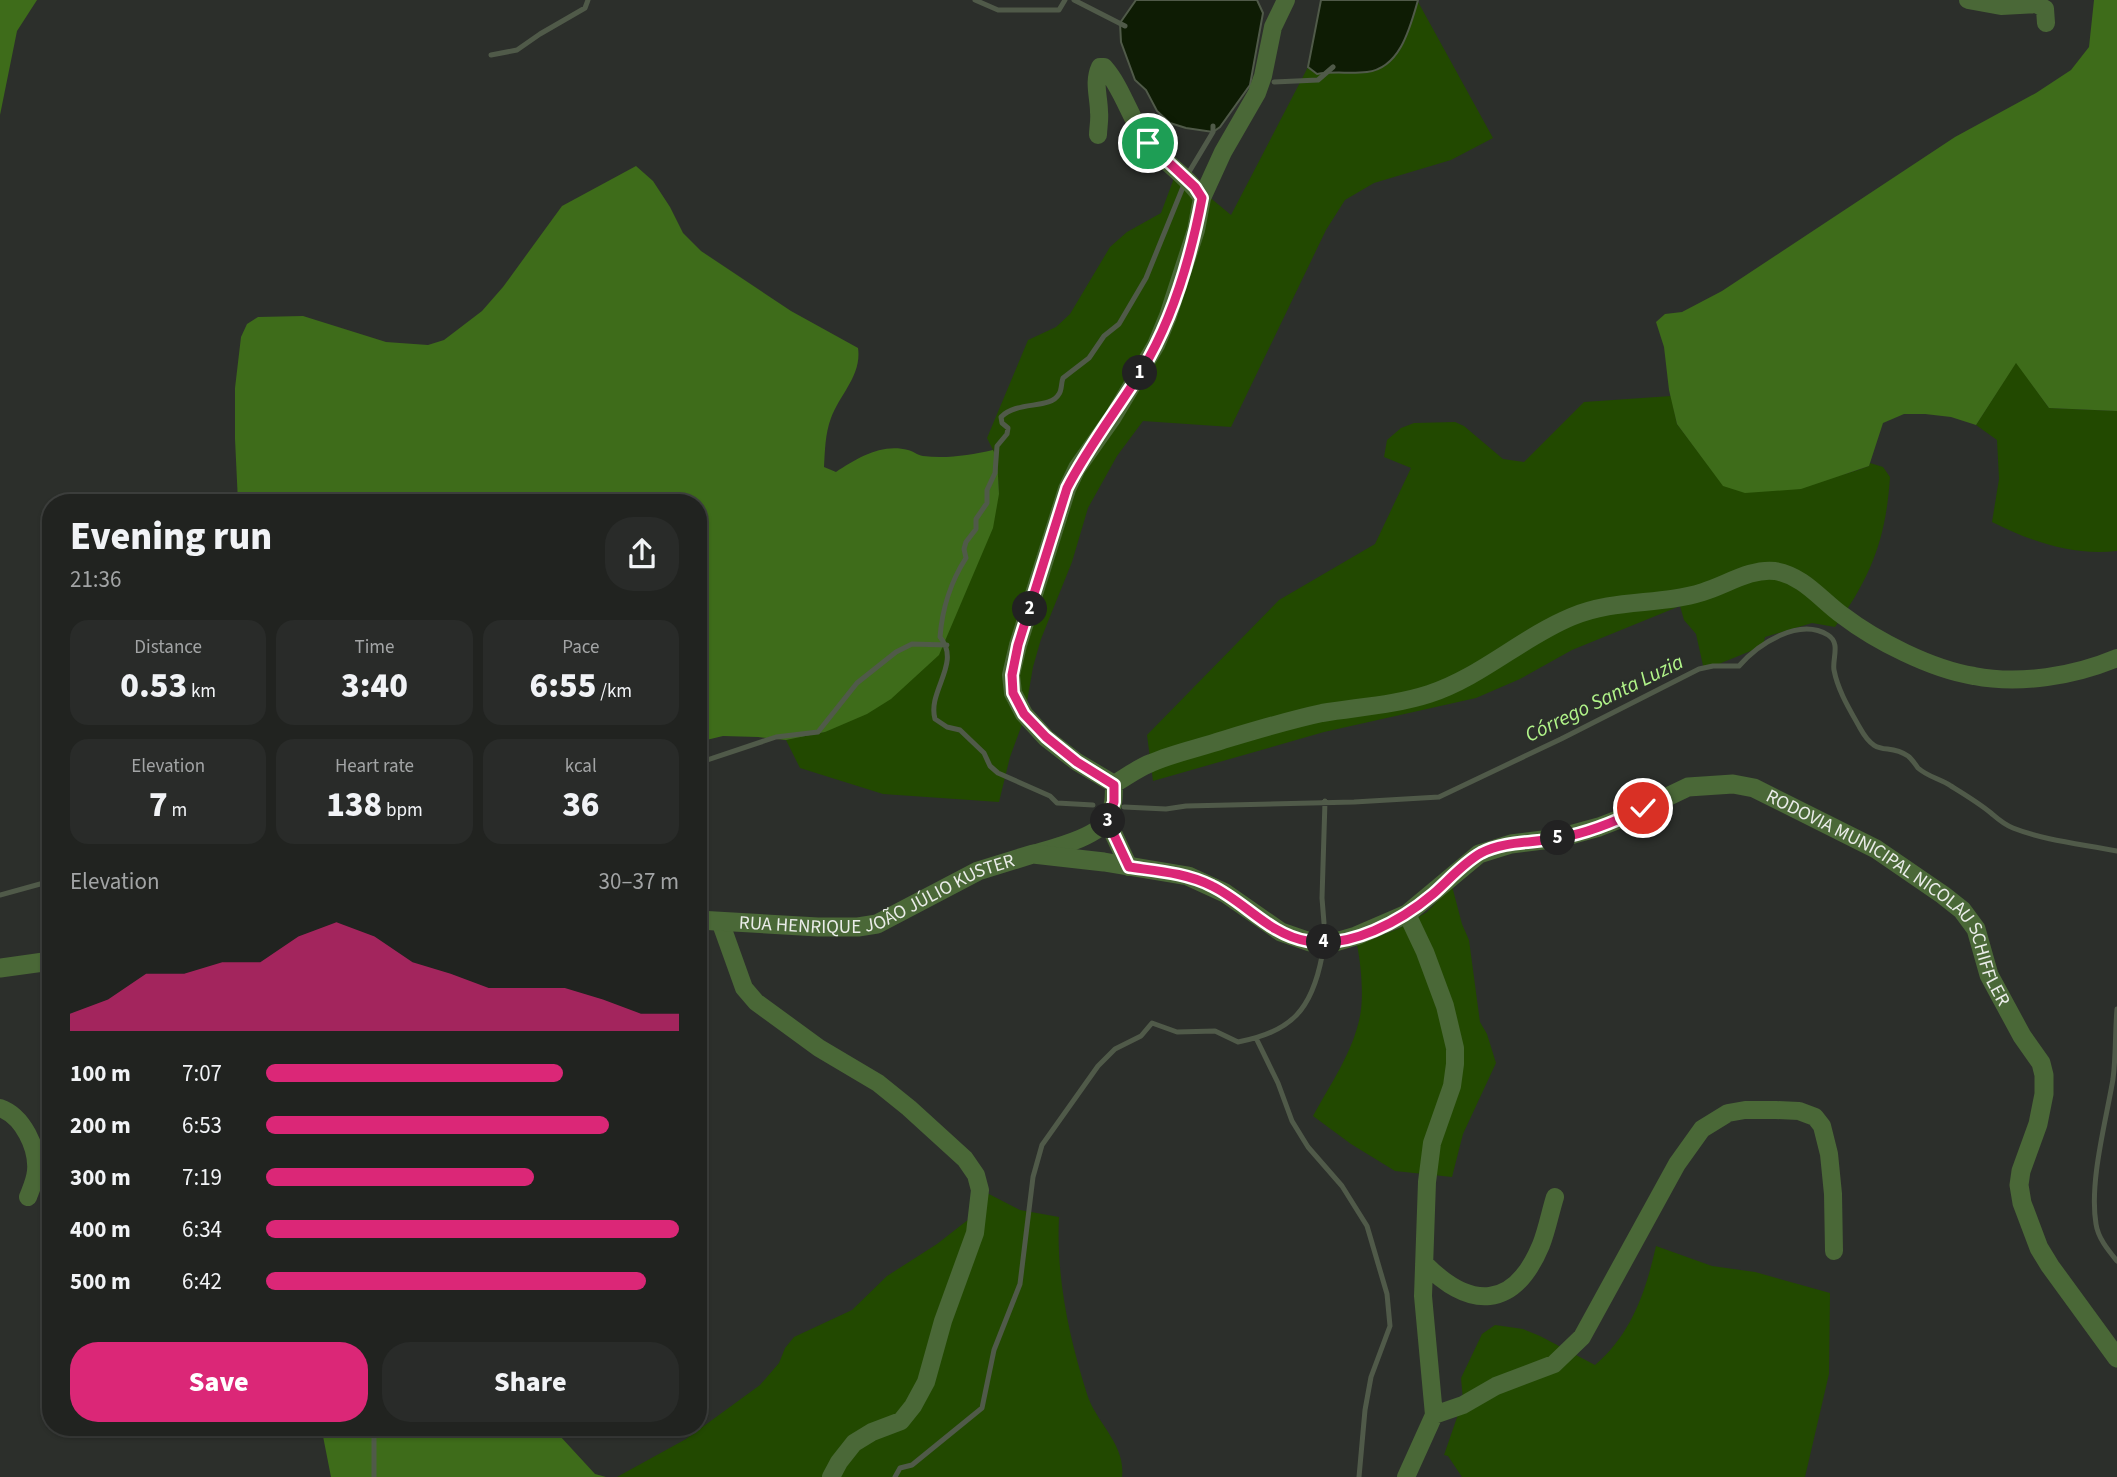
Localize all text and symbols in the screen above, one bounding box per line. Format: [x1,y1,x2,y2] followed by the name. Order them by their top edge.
[1118,113,1178,173] pin
[1129,124,1167,162] icon: arrive
[1122,356,1158,390] pin: 1
[1134,359,1145,386] text: 1
[70,510,272,564] text: Evening run
[605,517,679,591] button: share
[70,563,121,596] text: 21:36
[1012,592,1048,626] pin: 2
[1024,595,1035,622] text: 2
[134,634,202,661] text: Distance
[354,634,395,661] text: Time
[562,634,599,661] text: Pace
[1520,647,1688,749] water label: Córrego Santa Luzia
[120,661,187,711] text: 0.53
[341,661,408,711] text: 3:40
[530,661,596,711] text: 6:55
[187,678,216,705] text: km
[596,678,632,705] text: /km
[131,753,205,780] text: Elevation
[335,753,414,780] text: Heart rate
[565,753,597,780] text: kcal
[1613,778,1673,838] pin
[149,780,168,830] text: 7
[326,780,382,830] text: 138
[562,780,600,830] text: 36
[1761,783,2017,1011] street label: RODOVIA MUNICIPAL NICOLAU SCHIFFLER
[1624,789,1662,827] icon: check
[168,797,187,824] text: m
[382,797,423,824] text: bpm
[1090,804,1126,838] pin: 3
[1102,807,1113,834] text: 3
[1540,820,1576,856] pin: 5
[1552,824,1563,851] text: 5
[738,847,1018,941] street label: RUA HENRIQUE JOÃO JÚLIO KUSTER
[70,865,160,898] text: Elevation
[599,865,679,898] text: 30–37 m
[1306,925,1342,960] pin: 4
[1318,928,1329,955] text: 4
[70,1057,131,1090] text: 100 m
[182,1057,222,1090] text: 7:07
[70,1109,131,1142] text: 200 m
[182,1109,222,1142] text: 6:53
[70,1161,131,1194] text: 300 m
[182,1161,222,1194] text: 7:19
[70,1213,131,1246] text: 400 m
[182,1213,222,1246] text: 6:34
[70,1265,131,1298] text: 500 m
[182,1265,222,1298] text: 6:42
[70,1342,368,1422] button: Save
[382,1342,679,1422] button: Share

